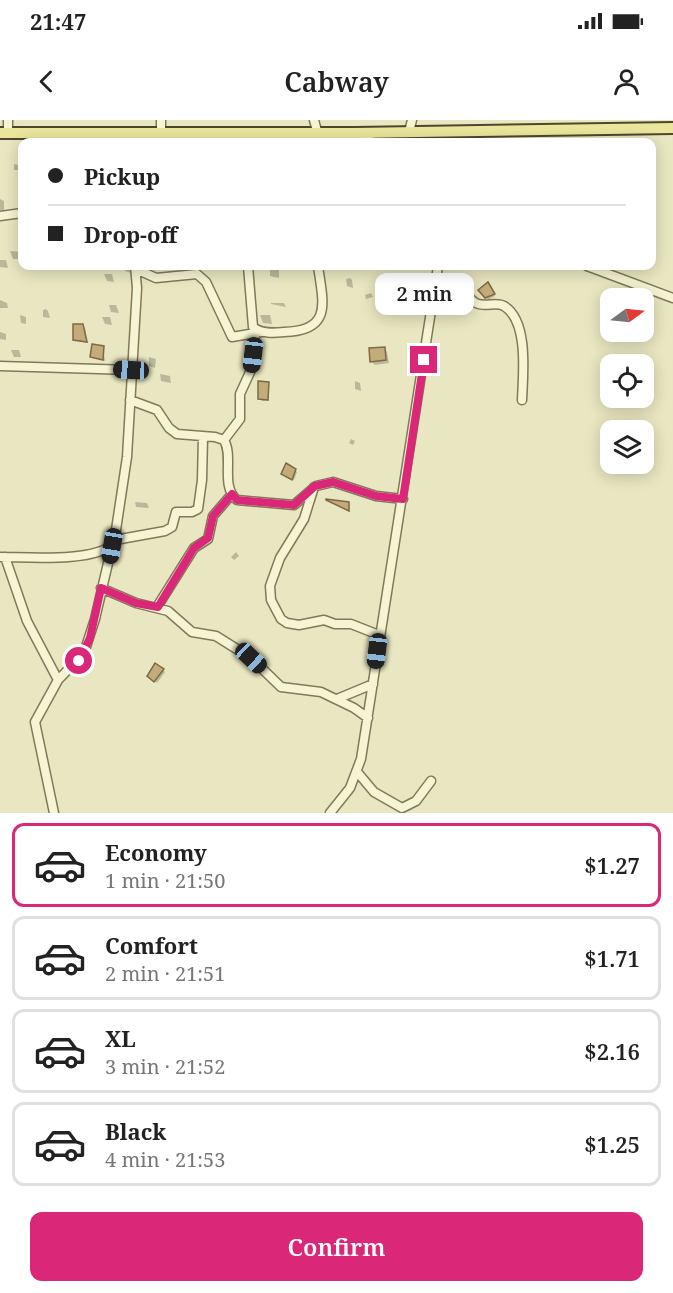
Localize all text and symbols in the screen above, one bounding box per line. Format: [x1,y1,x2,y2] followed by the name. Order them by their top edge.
[30,6,86,36] text: 21:47
[284,63,389,100] text: Cabway
[30,65,63,98] icon: back
[610,65,643,98] icon: person
[84,161,160,191] text: Pickup
[84,219,177,249] text: Drop-off
[374,273,474,315] callout: 2 min
[397,280,452,307] text: 2 min
[600,288,654,342] north arrow
[600,288,654,474] map controls
[242,336,264,374] car
[410,346,437,373] route end
[600,354,654,408] button: locate
[113,360,149,380] car
[600,420,654,474] button: layers
[100,527,124,565] car
[366,632,388,670] car
[232,639,270,677] car
[65,647,92,674] route start
[105,837,207,867] text: Economy
[33,838,87,892] icon: car
[584,850,640,880] text: $1.27
[105,867,225,894] text: 1 min · 21:50
[105,930,198,960] text: Comfort
[33,931,87,985] icon: car
[584,943,640,973] text: $1.71
[105,960,225,987] text: 2 min · 21:51
[105,1023,136,1053] text: XL
[33,1024,87,1078] icon: car
[584,1036,640,1066] text: $2.16
[105,1053,225,1080] text: 3 min · 21:52
[105,1116,166,1146] text: Black
[33,1117,87,1171] icon: car
[584,1129,640,1159] text: $1.25
[105,1146,225,1173] text: 4 min · 21:53
[30,1212,643,1281] button: Confirm

